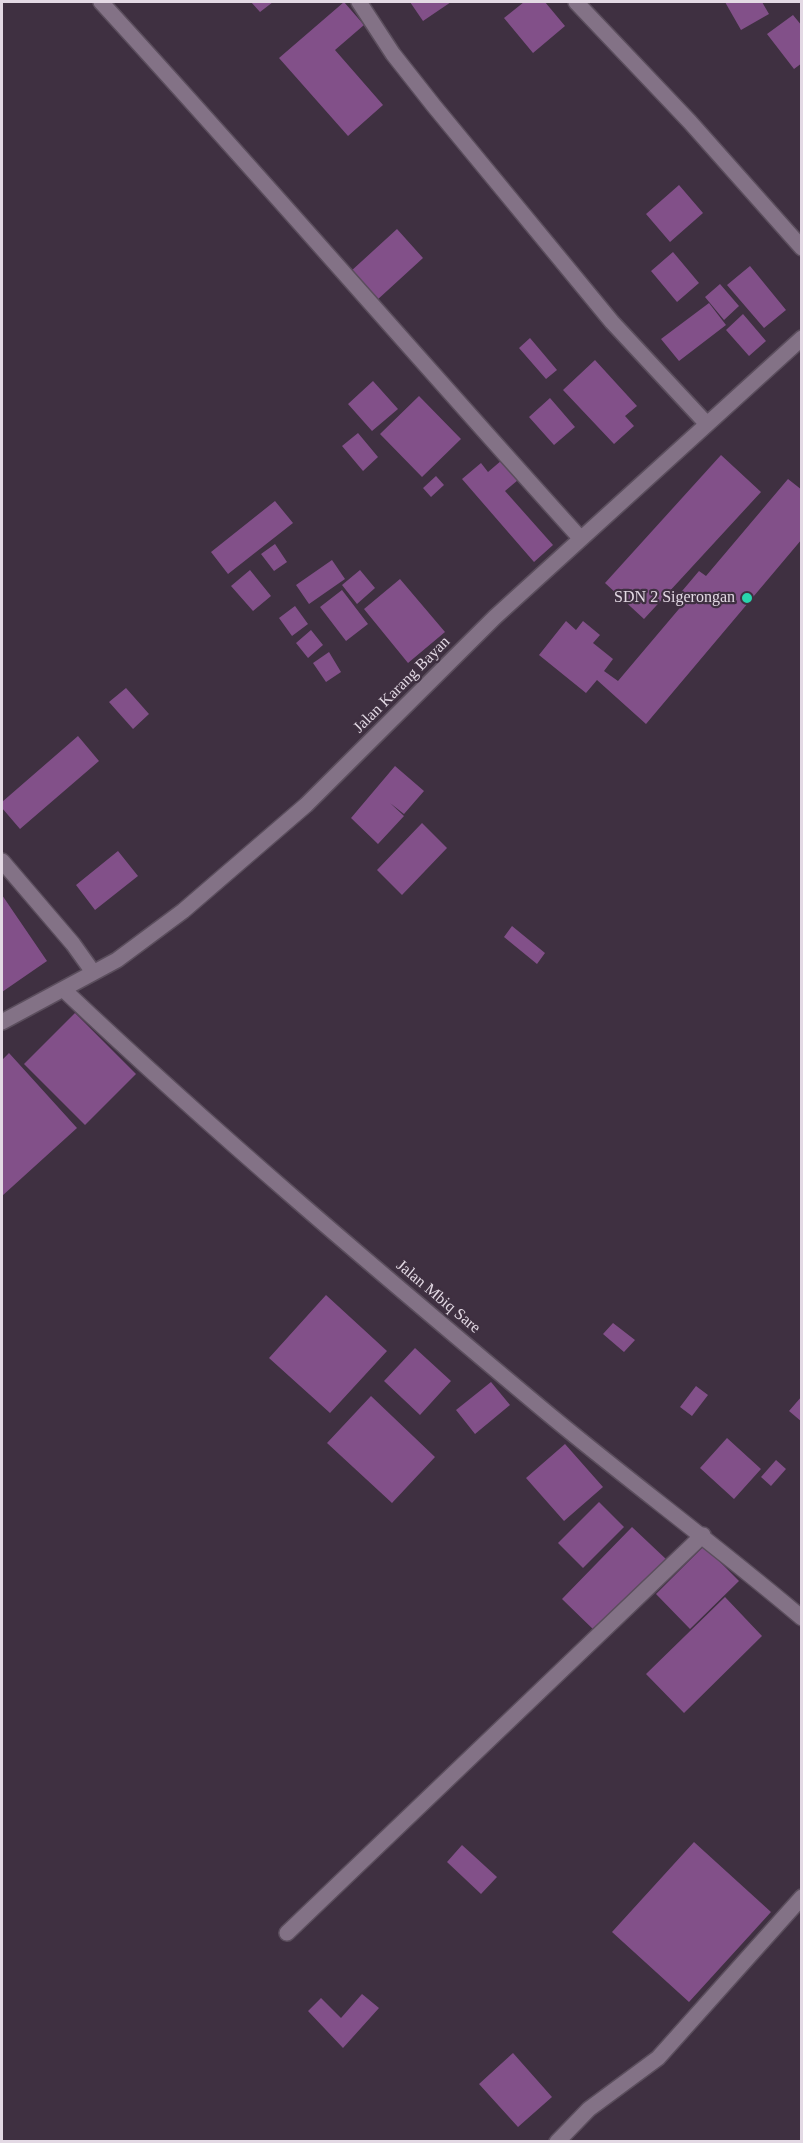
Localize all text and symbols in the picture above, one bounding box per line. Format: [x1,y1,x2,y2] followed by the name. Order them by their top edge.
[614,588,735,608] place label: SDN 2 Sigerongan
[740,591,754,605] marker: SDN 2 Sigerongan
[350,633,454,737] street label: Jalan Karang Bayan
[392,1256,484,1338] street label: Jalan Mbiq Sare

